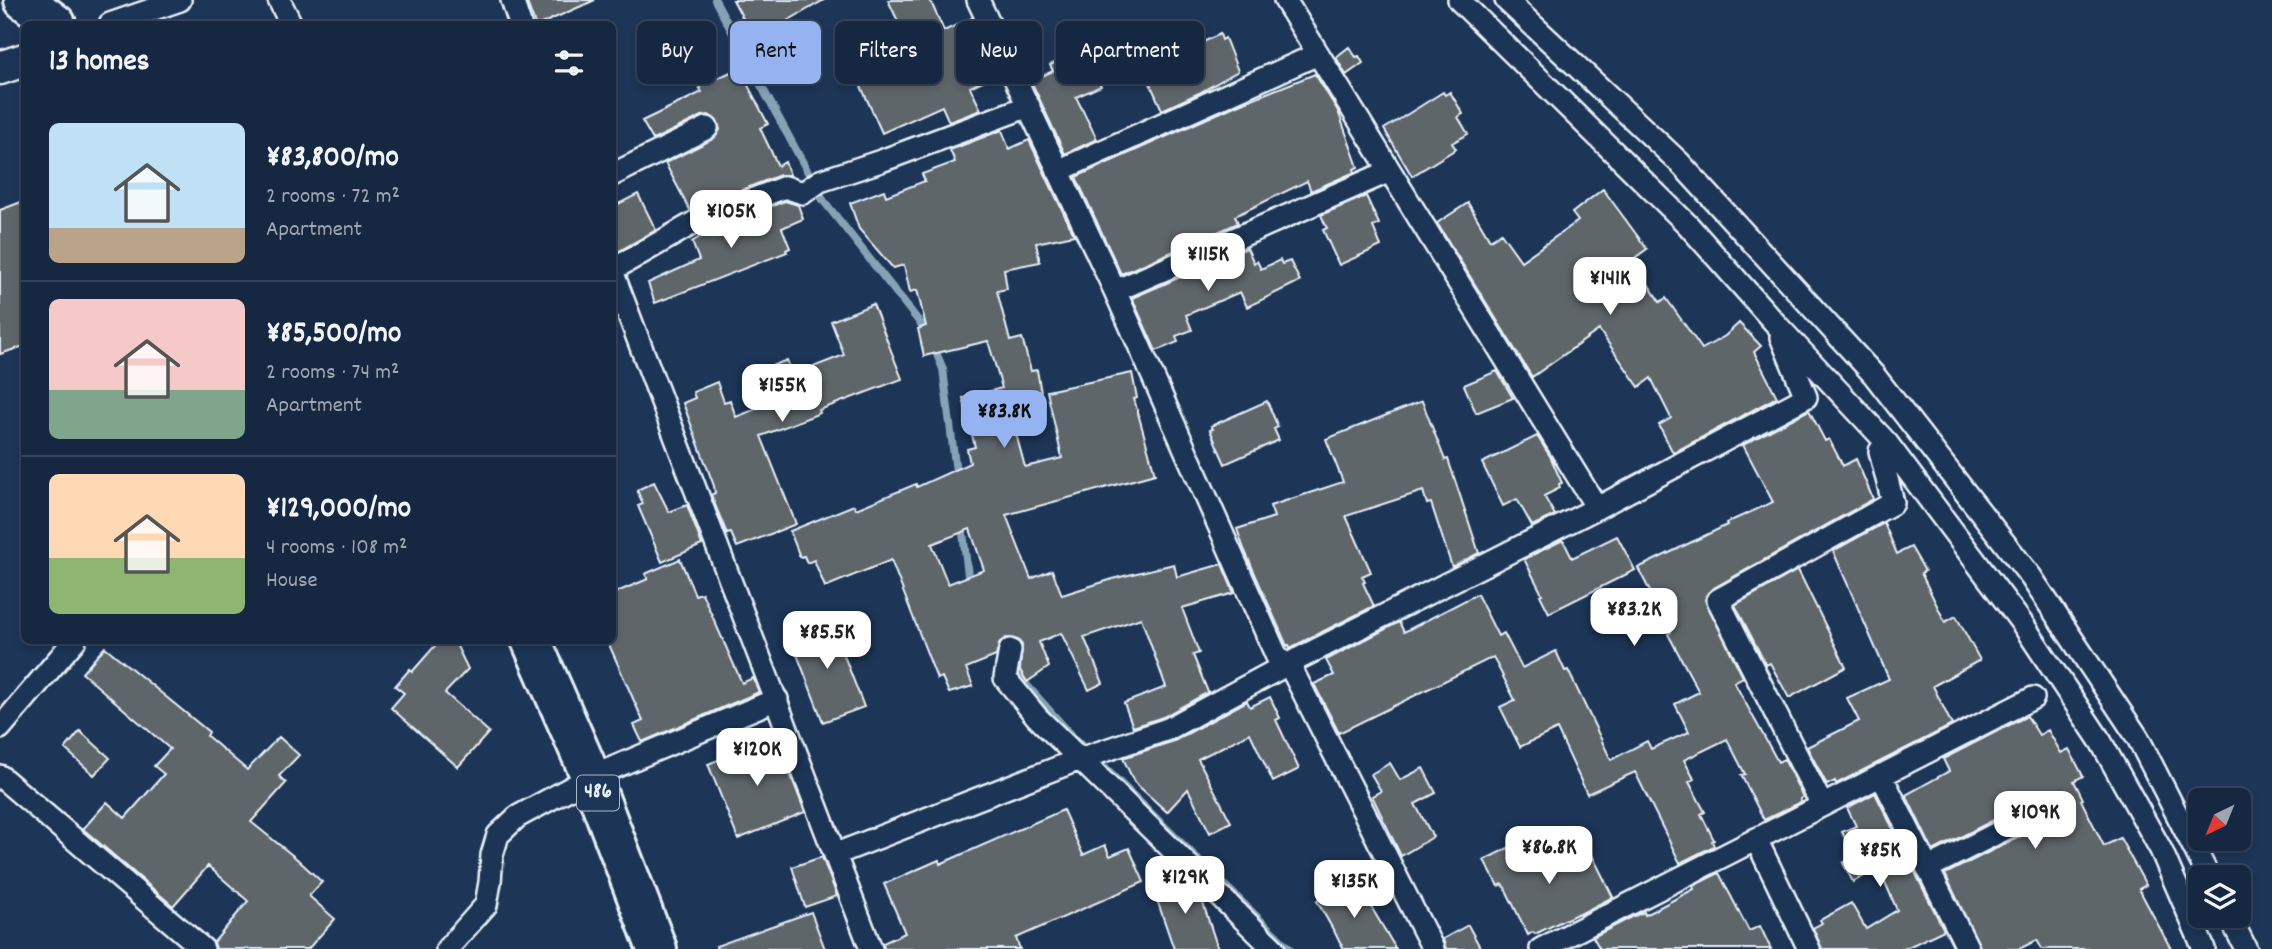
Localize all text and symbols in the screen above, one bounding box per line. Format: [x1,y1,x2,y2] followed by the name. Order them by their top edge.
[637,21,716,84] chip: Buy
[730,21,821,84] chip: Rent
[835,21,942,84] chip: Filters
[956,21,1042,84] chip: New
[1056,21,1204,84] chip: Apartment
[49,42,149,85] text: 13 homes
[550,44,588,82] icon: filters
[266,138,399,181] text: ¥83,800/mo
[105,151,189,235] icon: home
[266,181,400,214] text: 2 rooms · 72 m²
[682,190,780,250] pin: ¥105K
[706,196,756,229] text: ¥105K
[266,214,362,247] text: Apartment
[1159,233,1257,293] pin: ¥115K
[1187,239,1229,272] text: ¥115K
[1561,258,1659,317] pin: ¥141K
[1589,263,1631,296] text: ¥141K
[266,314,401,357] text: ¥85,500/mo
[105,327,189,411] icon: home
[266,357,399,390] text: 2 rooms · 74 m²
[733,364,831,424] pin: ¥155K
[758,370,806,403] text: ¥155K
[266,390,362,423] text: Apartment
[947,391,1061,450] pin: ¥83.8K
[977,396,1031,429] text: ¥83.8K
[266,489,411,532] text: ¥129,000/mo
[105,502,189,586] icon: home
[266,532,407,565] text: 4 rooms · 108 m²
[266,565,318,598] text: House
[1577,588,1691,648] pin: ¥83.2K
[1606,594,1662,627] text: ¥83.2K
[770,612,884,671] pin: ¥85.5K
[799,617,855,650] text: ¥85.5K
[708,728,806,788] pin: ¥120K
[732,734,782,767] text: ¥120K
[577,776,619,810] road number: 486
[2188,788,2250,850] north arrow
[2188,788,2251,928] map controls
[1986,792,2084,851] pin: ¥109K
[2010,797,2060,830] text: ¥109K
[1492,826,1606,886] pin: ¥86.8K
[1839,830,1921,889] pin: ¥85K
[1521,832,1577,865] text: ¥86.8K
[1859,835,1901,868] text: ¥85K
[1136,856,1234,916] pin: ¥129K
[1305,860,1403,920] pin: ¥135K
[1161,862,1209,895] text: ¥129K
[2188,865,2251,928] button: layers
[1330,866,1378,899] text: ¥135K

